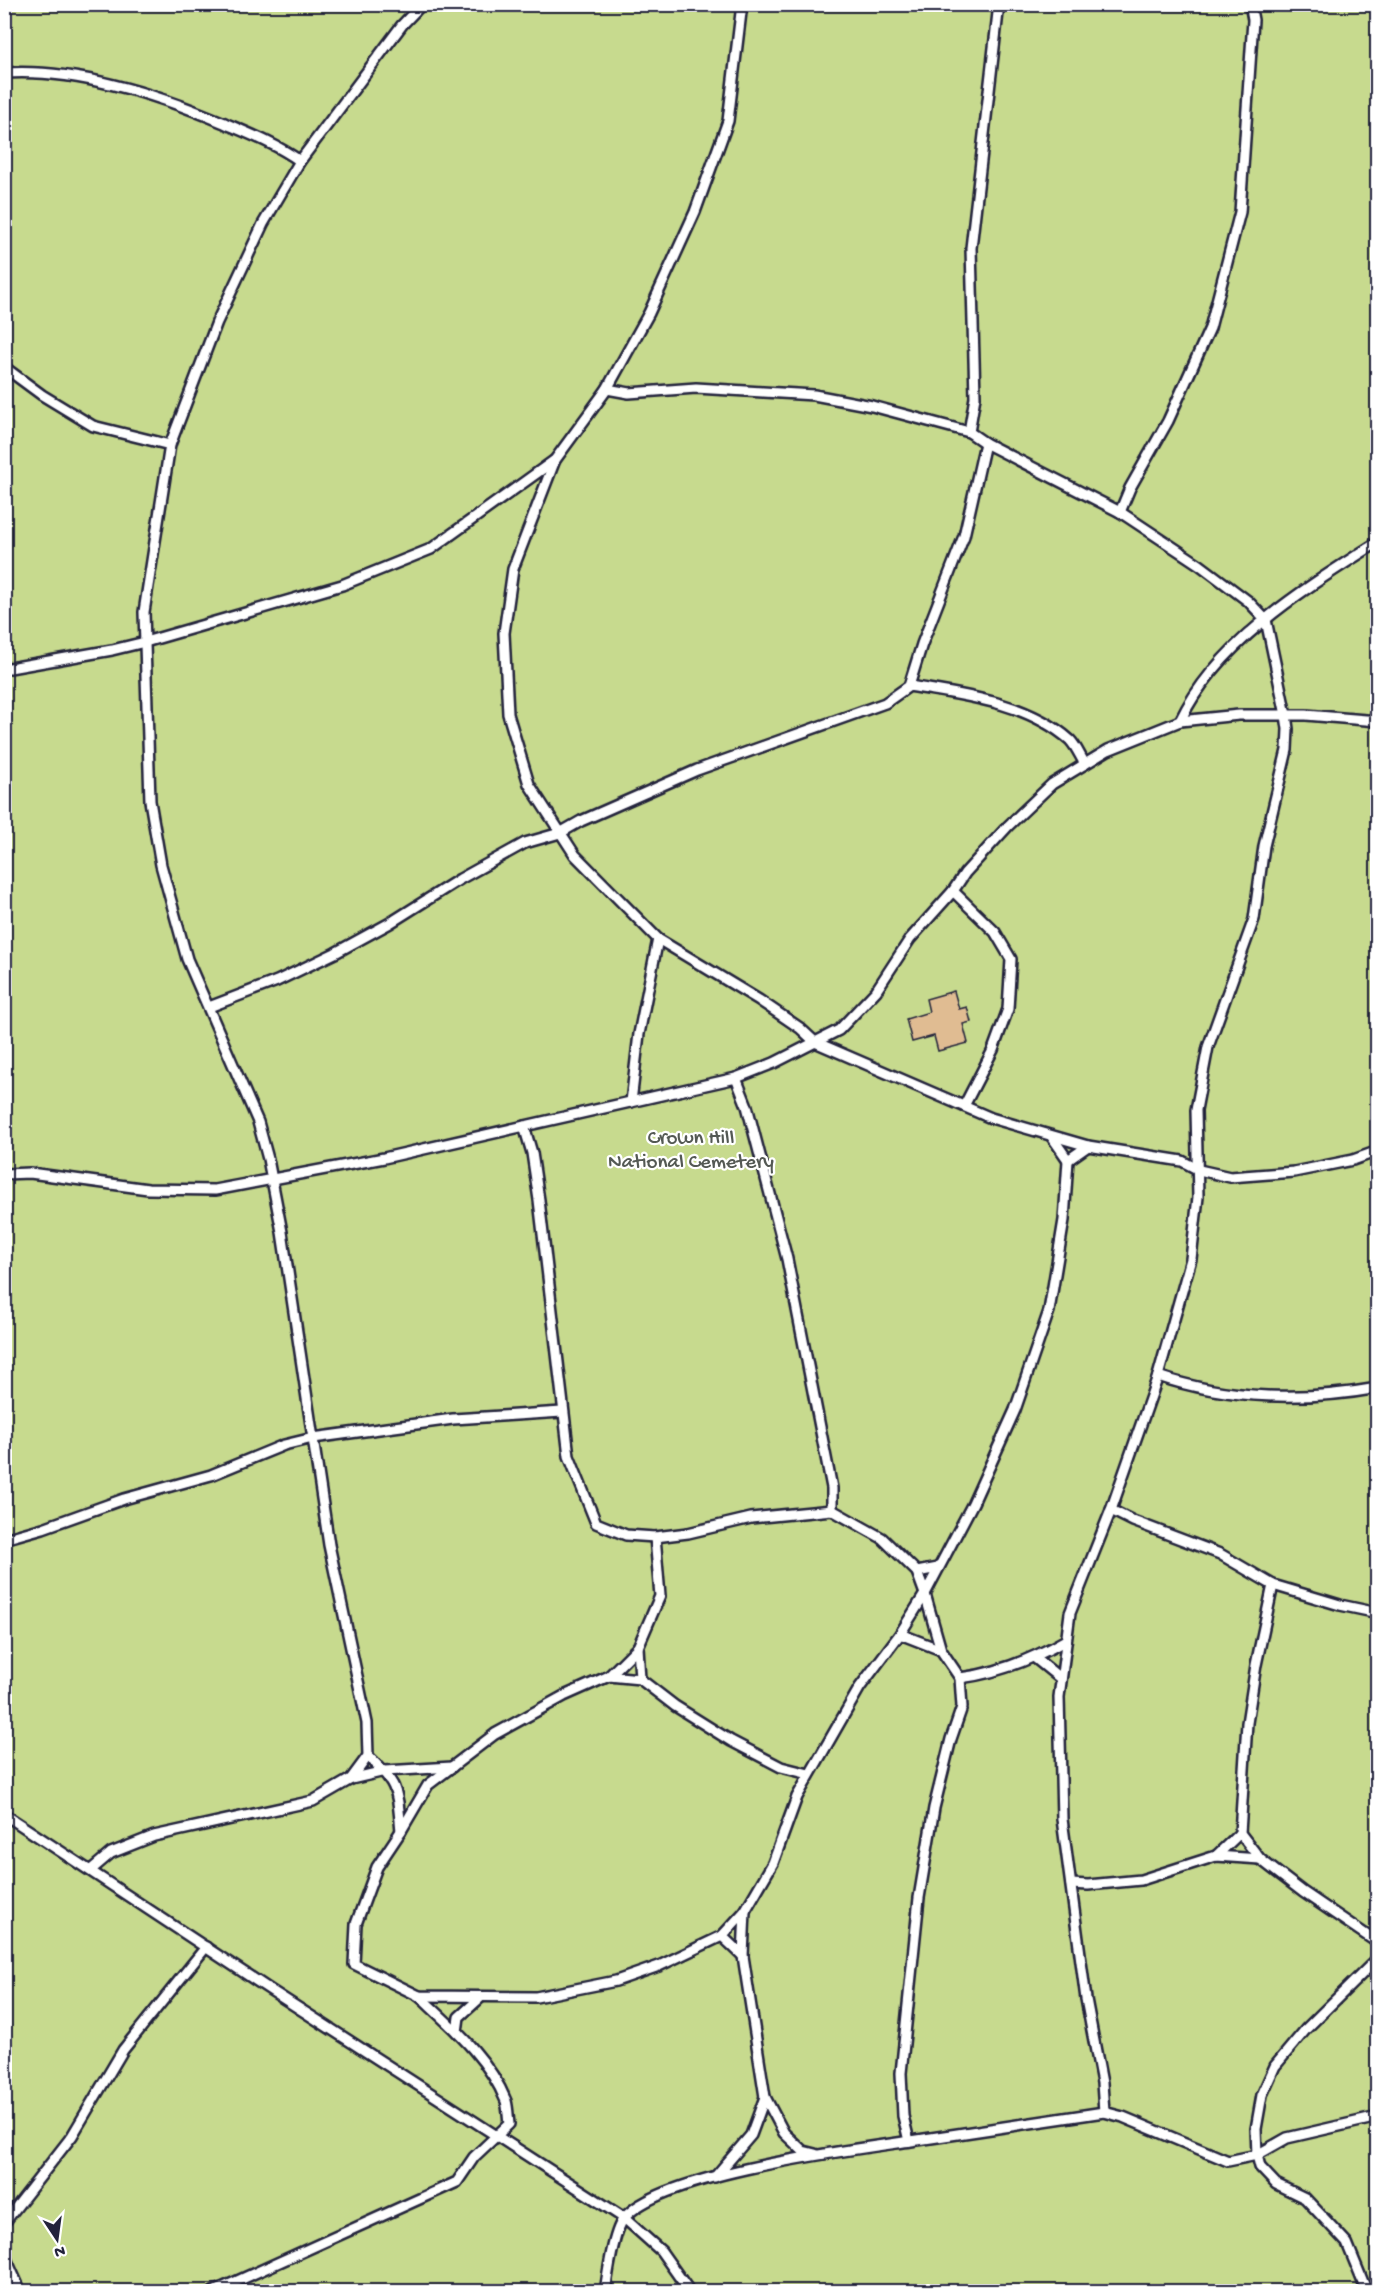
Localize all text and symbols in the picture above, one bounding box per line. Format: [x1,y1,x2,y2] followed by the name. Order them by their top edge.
[608,1127,774,1176] park label: Crown Hill National Cemetery
[27,2209,87,2269] north arrow
[52,2240,67,2261] text: N

